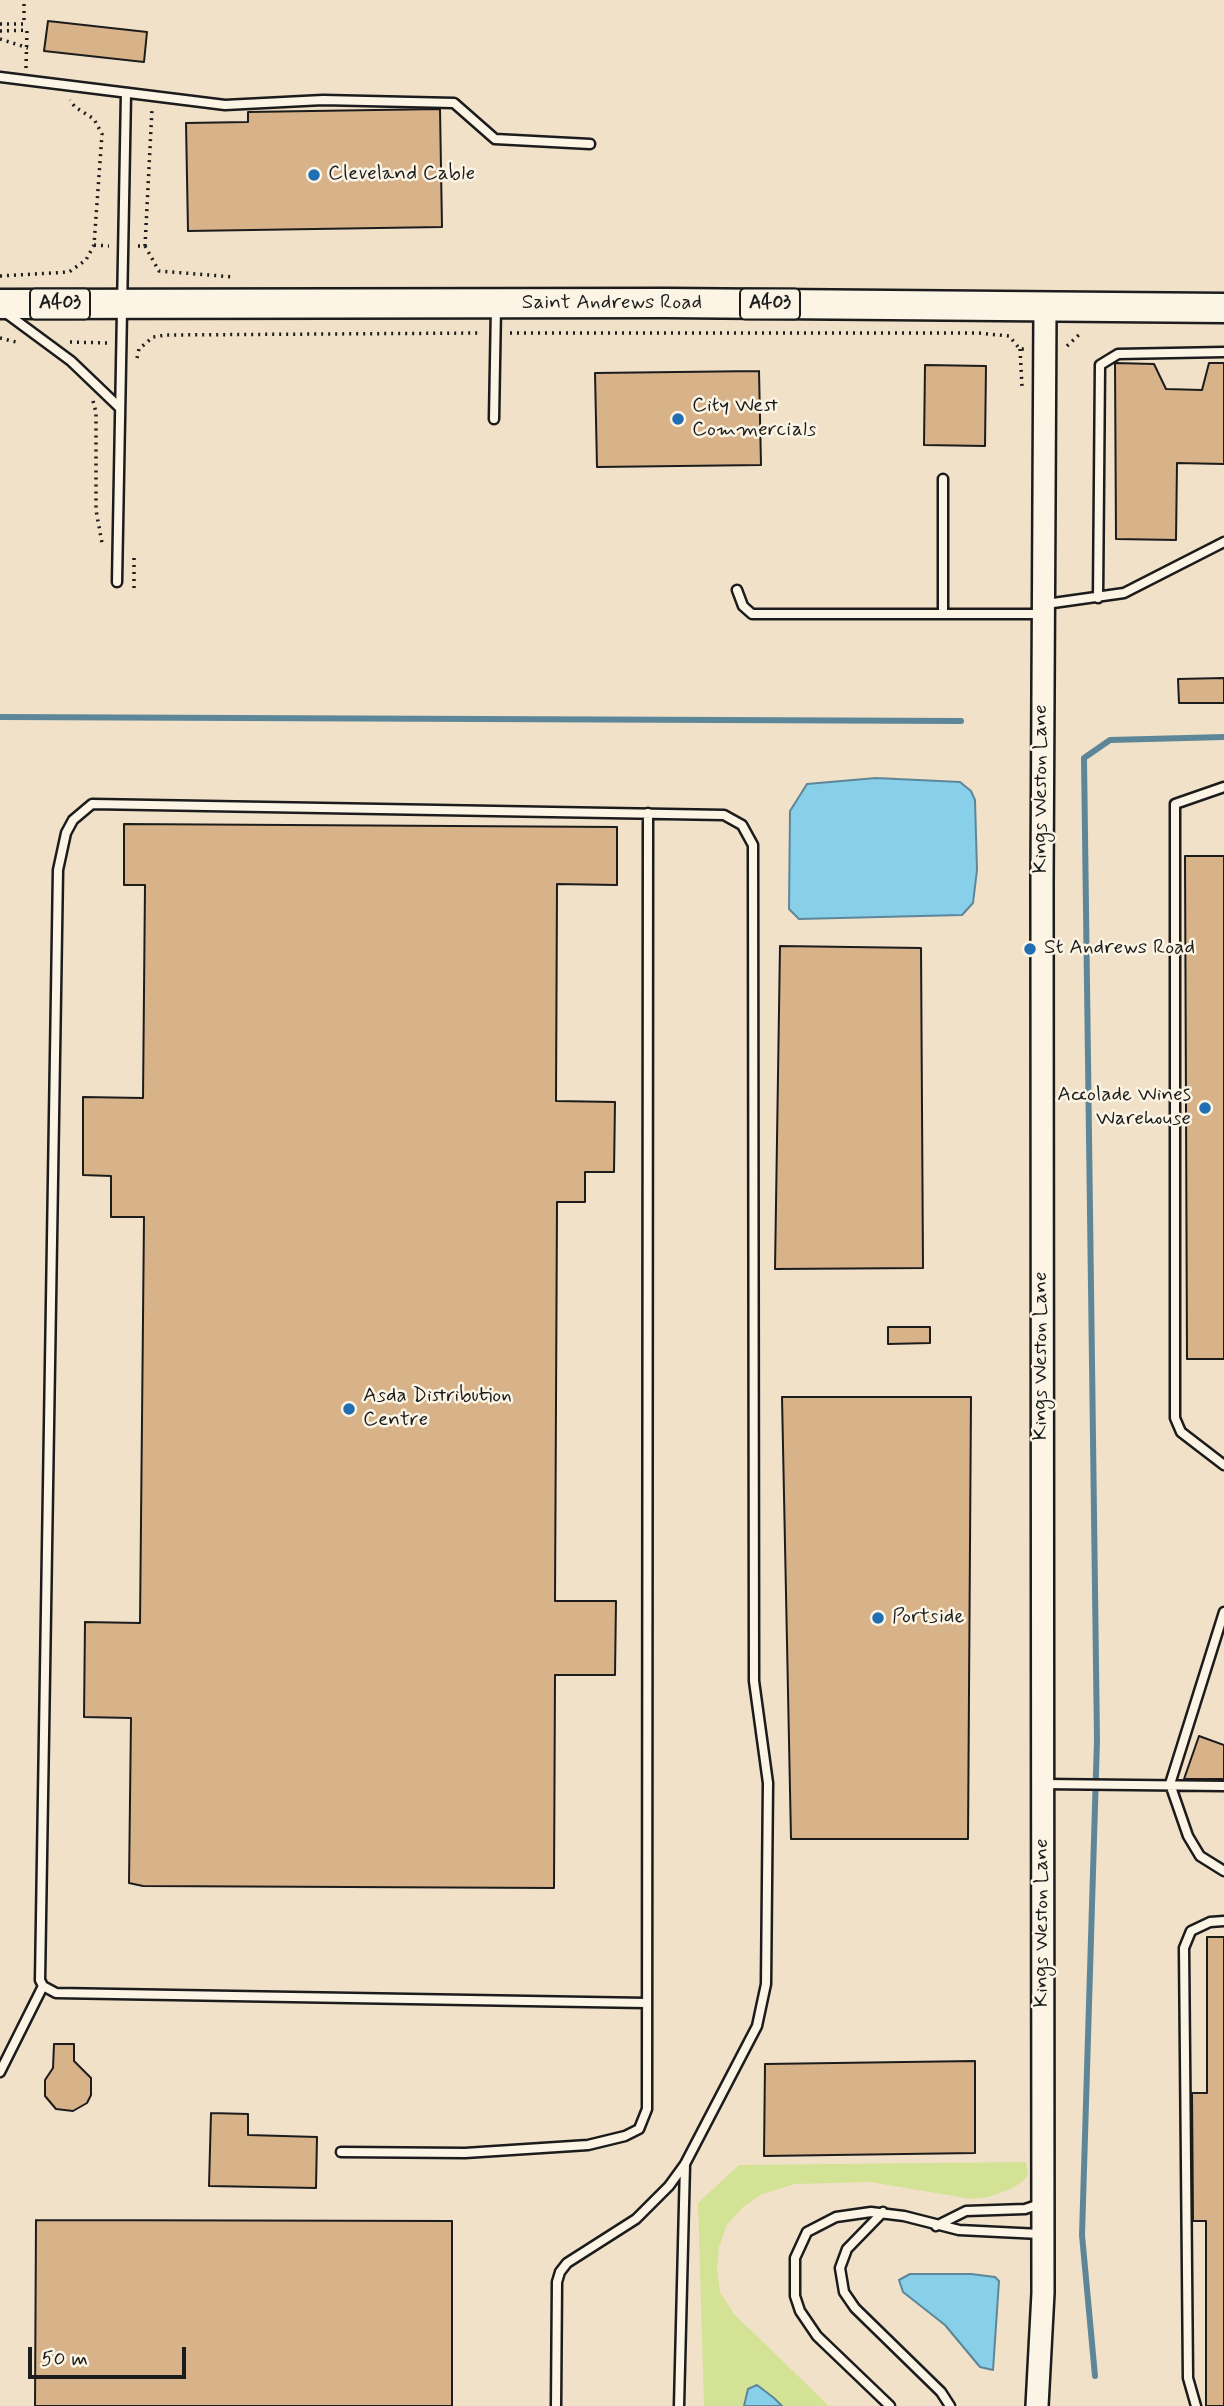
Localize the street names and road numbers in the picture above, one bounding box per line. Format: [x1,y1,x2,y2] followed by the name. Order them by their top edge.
[30,288,90,320] road number: A403
[740,288,800,320] road number: A403
[522,291,702,317] street label: Saint Andrews Road
[1029,704,1055,874] street label: Kings Weston Lane
[1029,1271,1055,1441] street label: Kings Weston Lane
[1030,1838,1056,2008] street label: Kings Weston Lane

